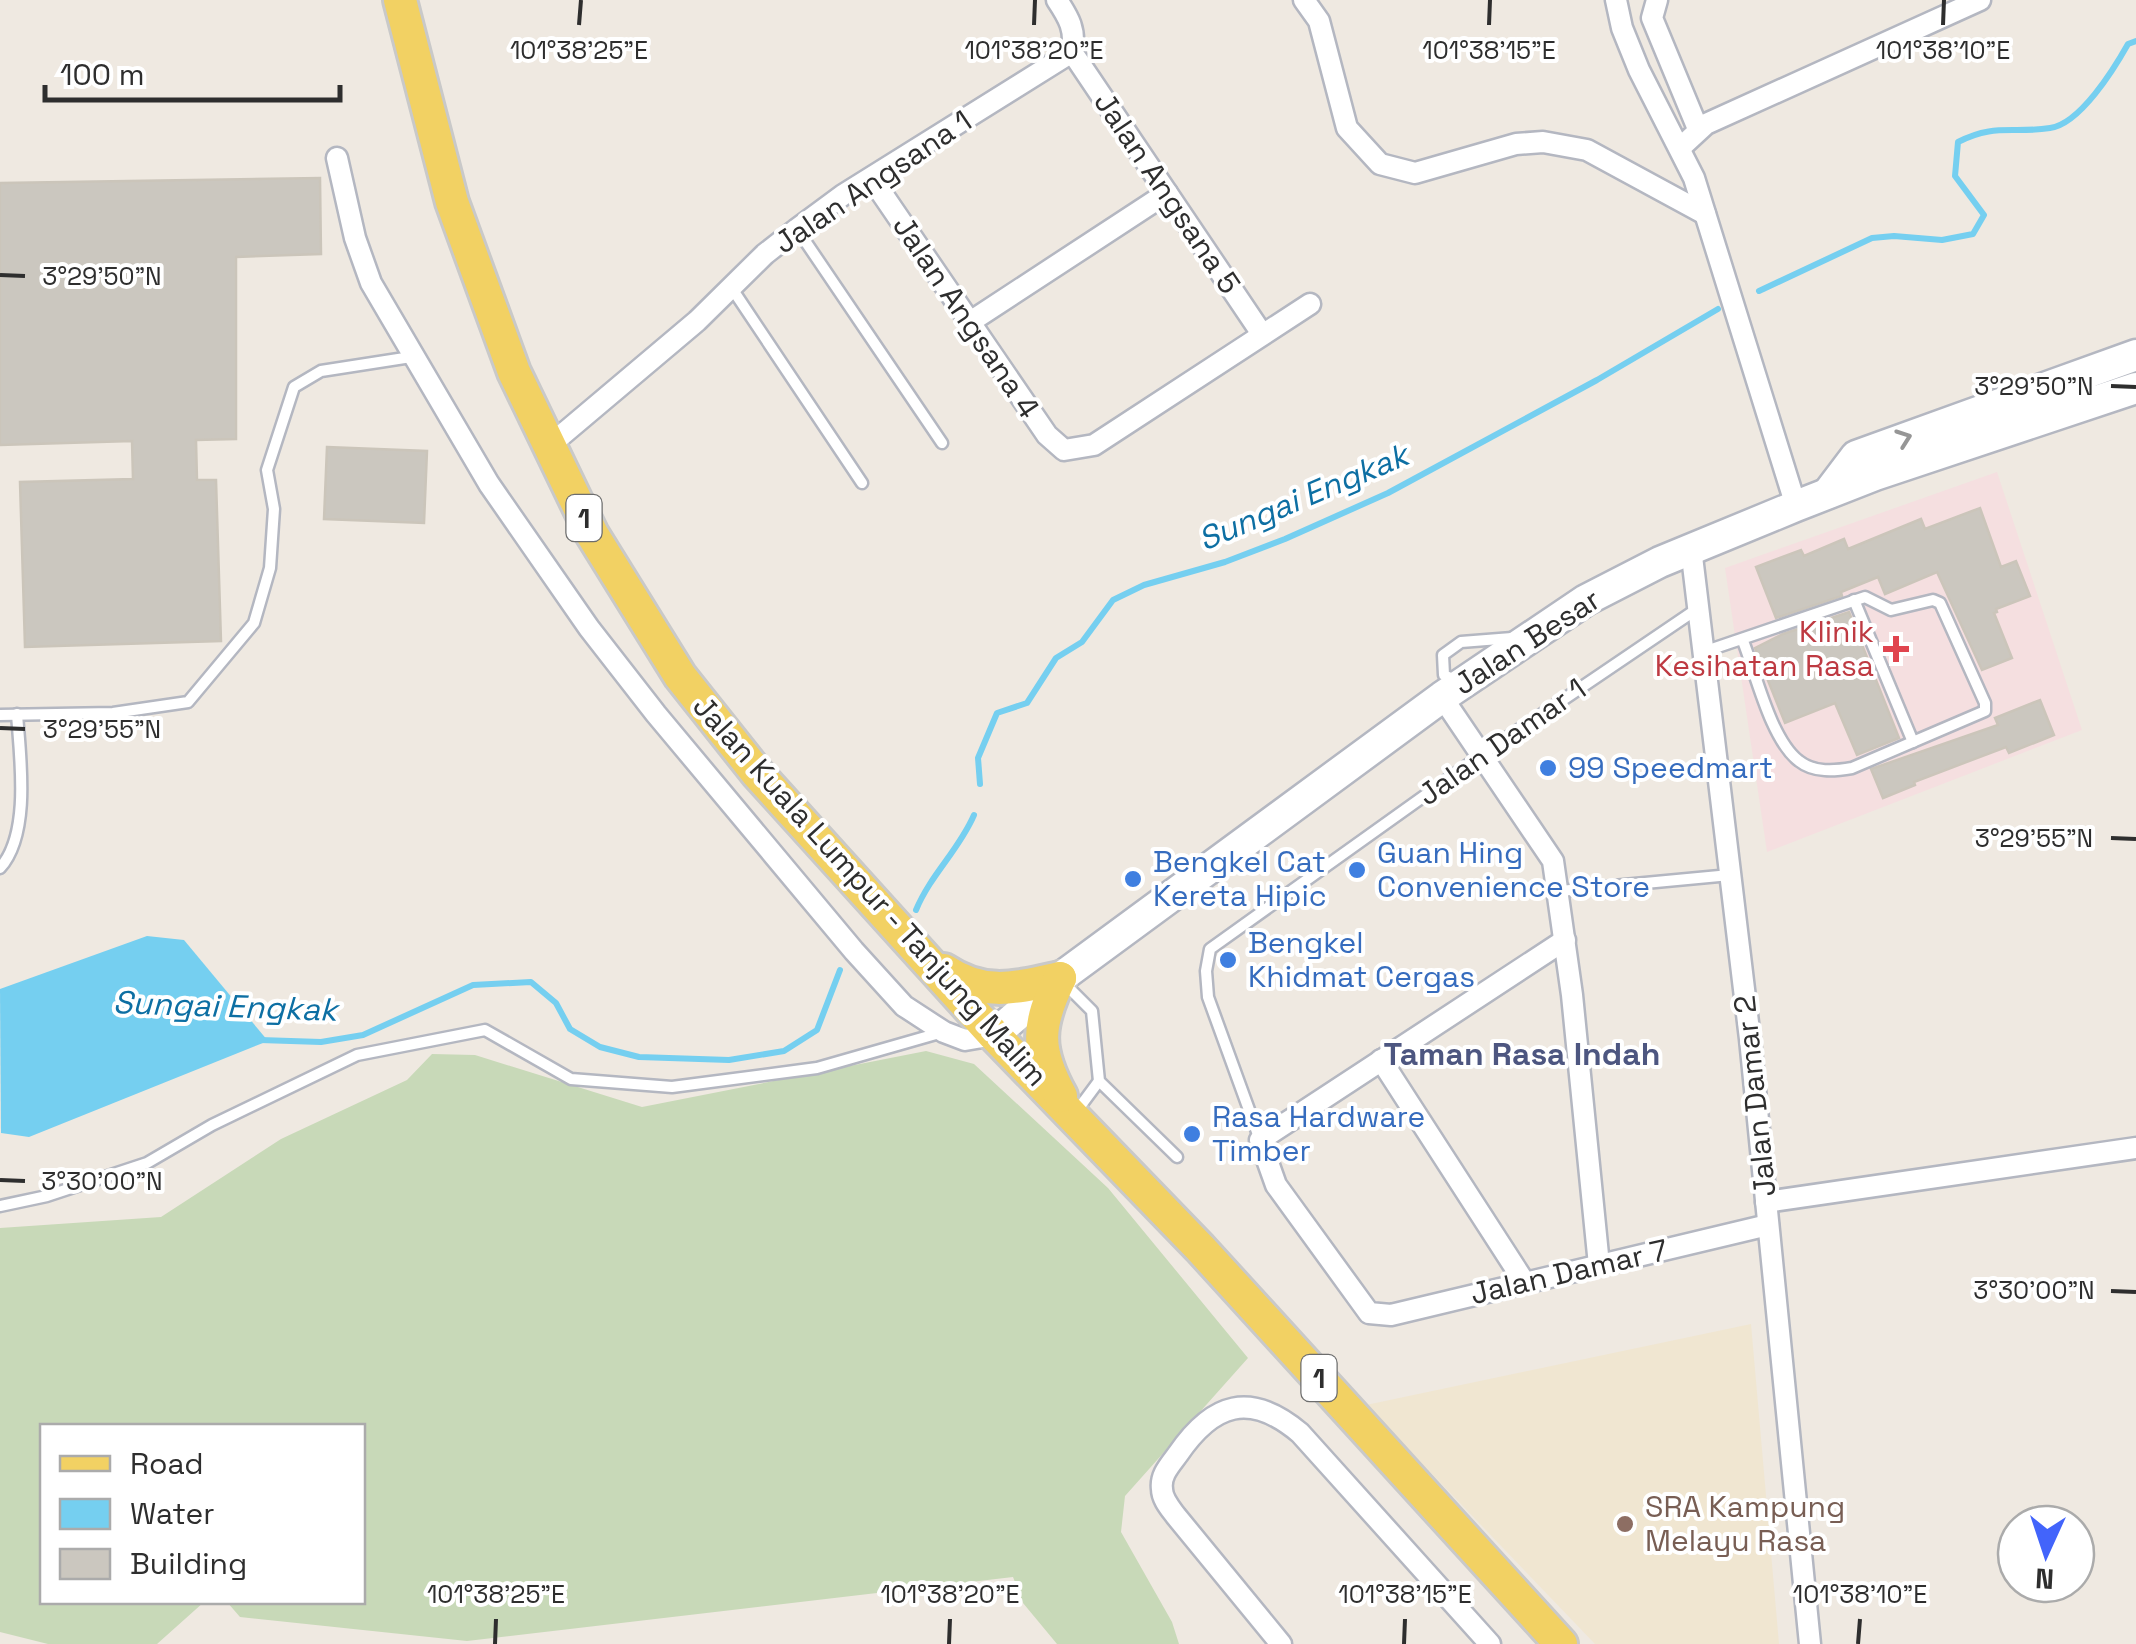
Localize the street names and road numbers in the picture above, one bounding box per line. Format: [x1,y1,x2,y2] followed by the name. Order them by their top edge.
[1085,84,1249,301] street label: Jalan Angsana 5
[766,101,979,262] street label: Jalan Angsana 1
[884,208,1049,426] street label: Jalan Angsana 4
[566,495,602,541] road number: 1
[1446,580,1607,703] street label: Jalan Besar
[1410,669,1593,814] street label: Jalan Damar 1
[684,687,1056,1094] street label: Jalan Kuala Lumpur - Tanjung Malim
[1725,993,1784,1199] street label: Jalan Damar 2
[1467,1230,1671,1313] street label: Jalan Damar 7
[1302,1355,1336,1401] road number: 1

